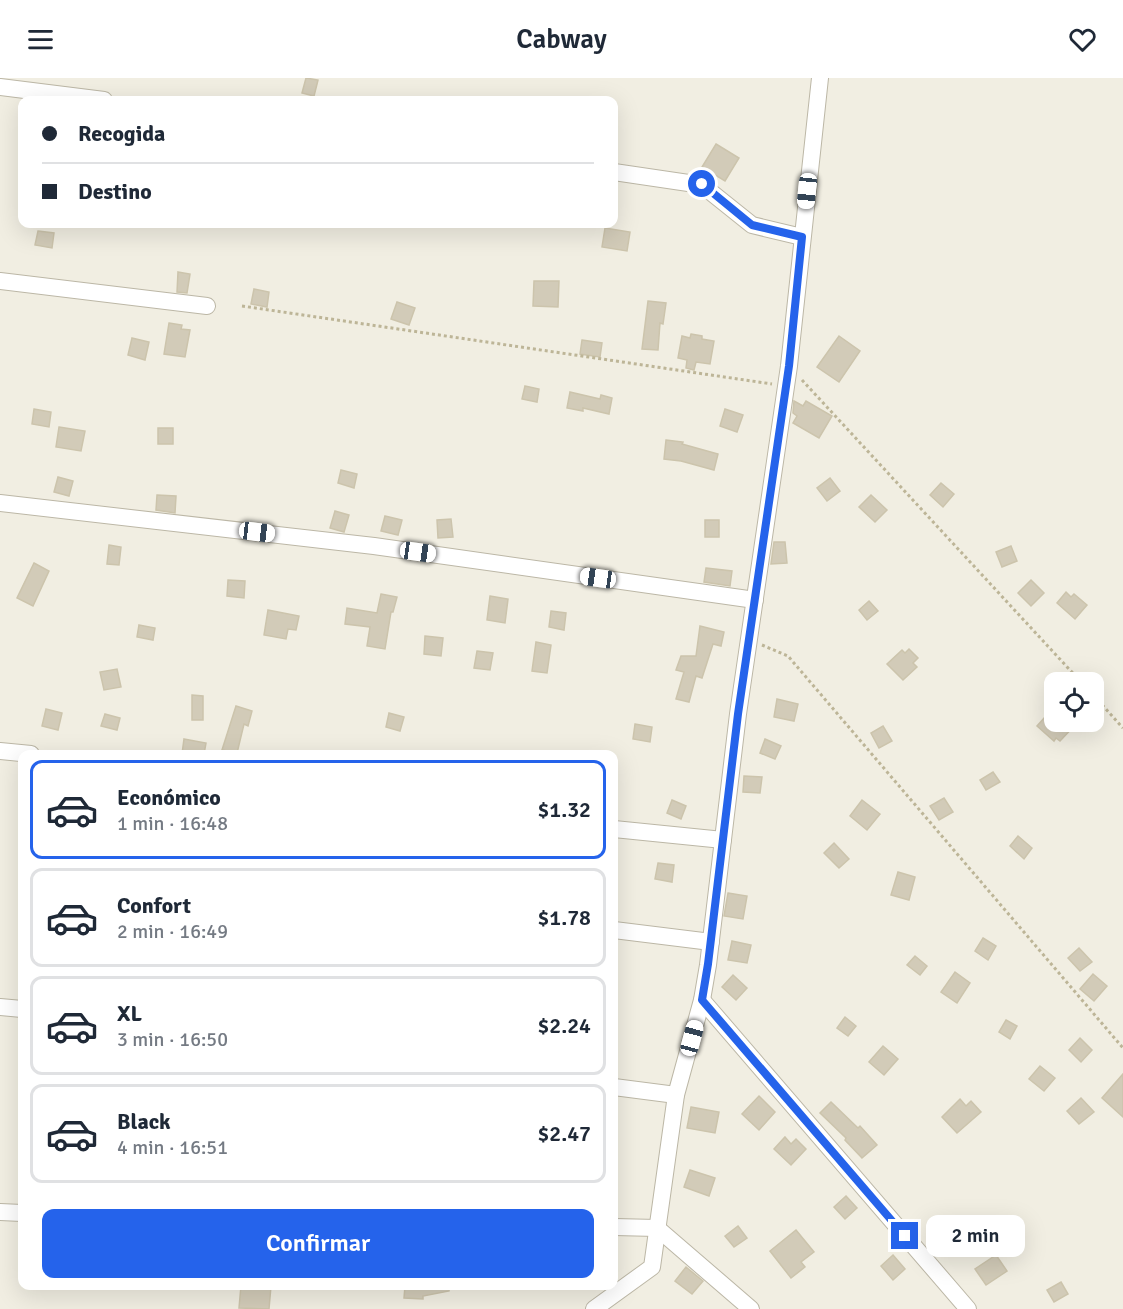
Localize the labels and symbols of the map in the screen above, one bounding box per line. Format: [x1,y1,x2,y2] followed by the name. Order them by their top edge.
[688,170,715,197] route start
[796,172,818,210] car
[238,521,276,543] car
[399,541,437,563] car
[579,567,617,589] car
[679,1018,705,1058] car
[926,1215,1025,1257] callout: 2 min
[891,1222,918,1249] route end

